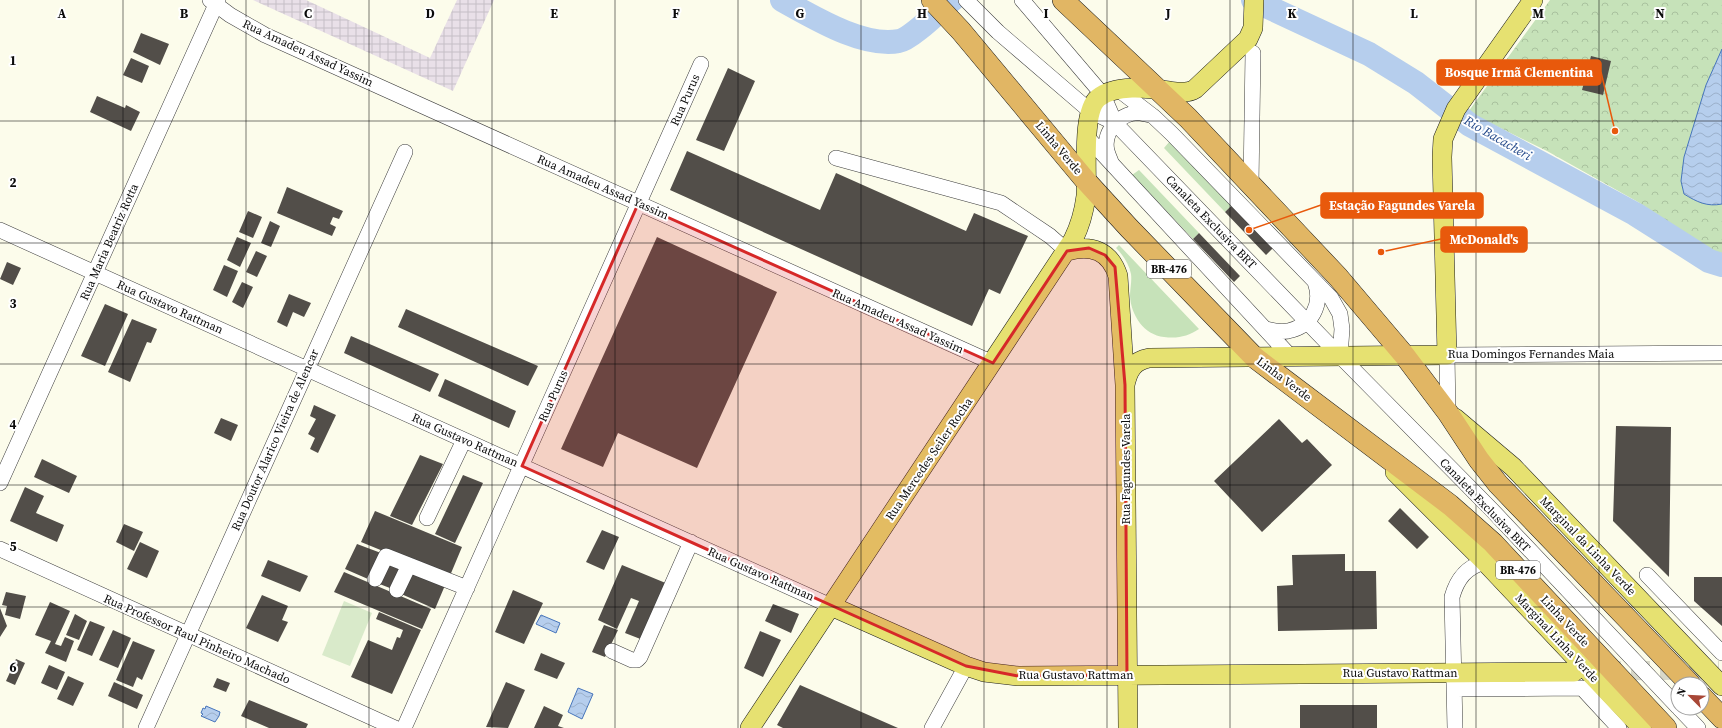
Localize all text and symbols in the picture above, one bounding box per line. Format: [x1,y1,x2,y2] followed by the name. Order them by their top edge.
[58,5,67,22] text: A
[180,5,189,22] text: B
[304,5,312,22] text: C
[425,5,435,22] text: D
[550,5,558,22] text: E
[672,5,680,22] text: F
[796,5,805,22] text: G
[917,5,927,22] text: H
[1043,5,1049,22] text: I
[1164,5,1171,22] text: J
[1287,5,1297,22] text: K
[1410,5,1418,22] text: L
[1532,5,1544,22] text: M
[1655,5,1665,22] text: N
[240,16,376,90] street label: Rua Amadeu Assad Yassim
[9,52,17,69] text: 1
[1437,60,1601,85] callout: Bosque Irmã Clementina
[1445,64,1593,81] text: Bosque Irmã Clementina
[667,72,703,128] street label: Rua Purus
[1460,111,1535,164] water label: Rio Bacacheri
[1032,118,1086,178] street label: Linha Verde
[535,151,671,223] street label: Rua Amadeu Assad Yassim
[1162,172,1260,273] street label: Canaleta Exclusiva BRT
[9,174,17,191] text: 2
[76,180,142,303] street label: Rua Maria Beatriz Rotta
[1321,193,1483,218] callout: Estação Fagundes Varela
[1329,197,1475,214] text: Estação Fagundes Varela
[1441,227,1527,252] callout: McDonald's
[1449,231,1519,248] text: McDonald's
[1147,260,1191,278] road number: BR-476
[114,276,226,338] street label: Rua Gustavo Rattman
[830,285,966,357] street label: Rua Amadeu Assad Yassim
[9,295,17,312] text: 3
[1448,346,1615,362] street label: Rua Domingos Fernandes Maia
[228,347,322,533] street label: Rua Doutor Alarico Vieira de Alencar
[1253,353,1315,405] street label: Linha Verde
[535,368,571,424] street label: Rua Purus
[882,394,977,524] street label: Rua Mercedes Seiler Rocha
[409,409,521,471] street label: Rua Gustavo Rattman
[1118,413,1134,524] street label: Rua Fagundes Varela
[9,416,17,433] text: 4
[1436,455,1534,556] street label: Canaleta Exclusiva BRT
[1536,493,1640,599] street label: Marginal da Linha Verde
[9,538,17,555] text: 5
[705,543,817,605] street label: Rua Gustavo Rattman
[1496,561,1540,579] road number: BR-476
[101,590,293,688] street label: Rua Professor Raul Pinheiro Machado
[1512,590,1602,686] street label: Marginal Linha Verde
[1537,592,1593,650] street label: Linha Verde
[9,659,17,676] text: 6
[1343,665,1457,681] street label: Rua Gustavo Rattman
[1019,667,1133,683] street label: Rua Gustavo Rattman
[1670,676,1710,716] north arrow
[1673,685,1690,699] text: N

